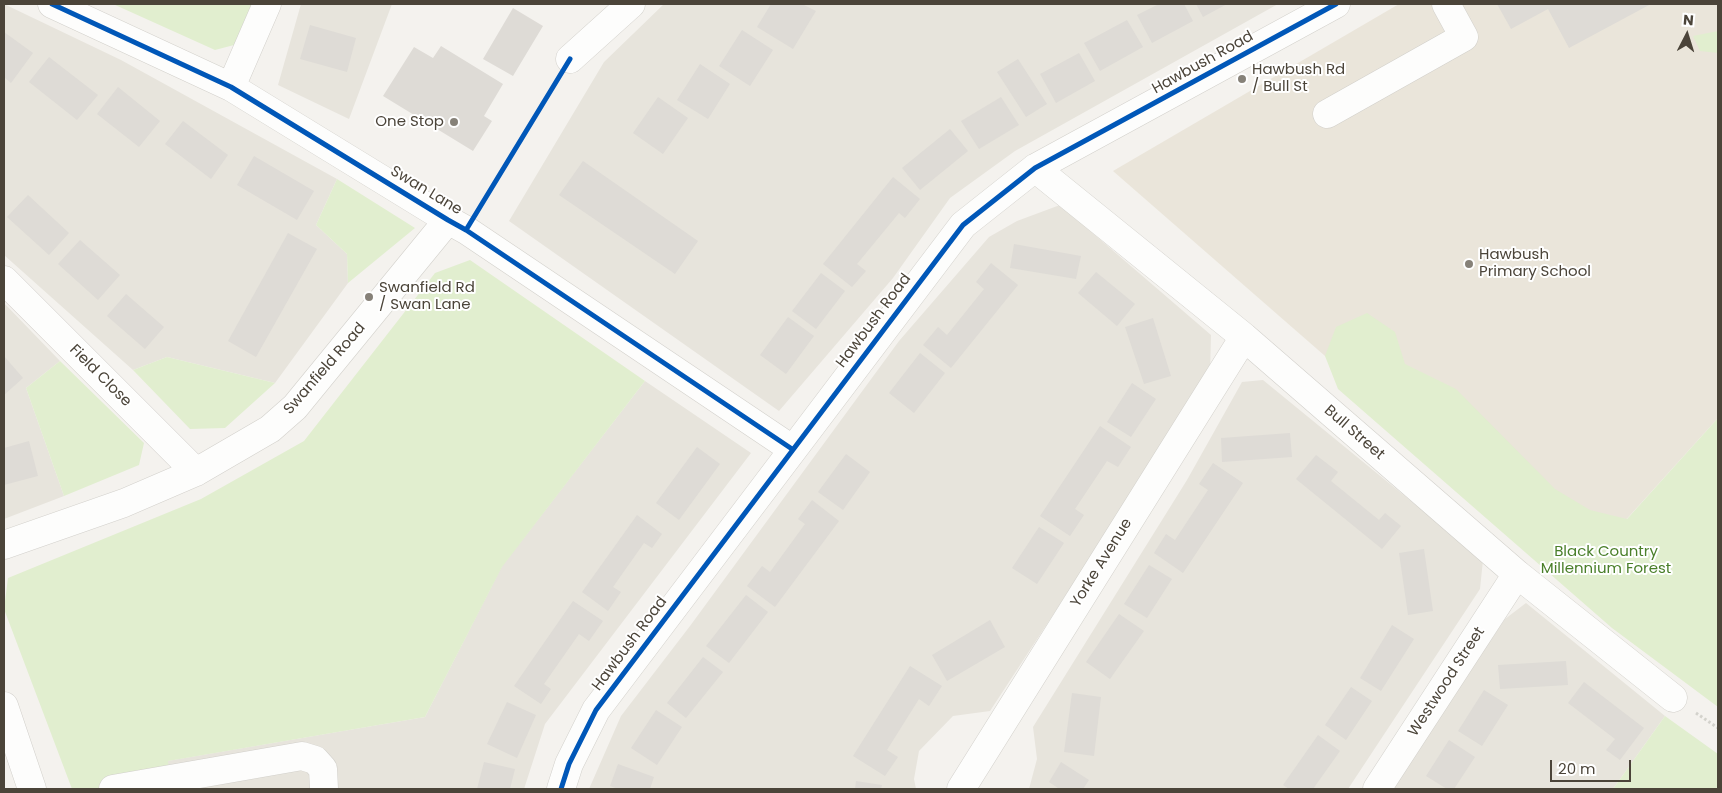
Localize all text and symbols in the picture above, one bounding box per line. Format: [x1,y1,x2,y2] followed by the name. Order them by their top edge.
[1662,10,1712,60] north arrow
[1682,10,1694,30] text: N
[1149,28,1257,98] street label: Hawbush Road
[1252,61,1345,96] place label: Hawbush Rd / Bull St
[1236,73,1248,85] marker: Hawbush Rd / Bull St
[375,113,444,131] place label: One Stop
[448,116,460,128] marker: One Stop
[387,163,465,219] street label: Swan Lane
[1479,246,1591,281] place label: Hawbush Primary School
[1463,258,1475,270] marker: Hawbush Primary School
[833,270,915,372] street label: Hawbush Road
[379,279,475,314] place label: Swanfield Rd / Swan Lane
[363,291,375,303] marker: Swanfield Rd / Swan Lane
[280,319,370,419] street label: Swanfield Road
[65,341,135,411] street label: Field Close
[1320,402,1388,464] street label: Bull Street
[1068,515,1136,611] street label: Yorke Avenue
[1541,543,1671,578] park label: Black Country Millennium Forest
[589,593,671,695] street label: Hawbush Road
[1405,624,1489,740] street label: Westwood Street
[1552,750,1633,782] scale bar
[1558,758,1596,779] text: 20 m

